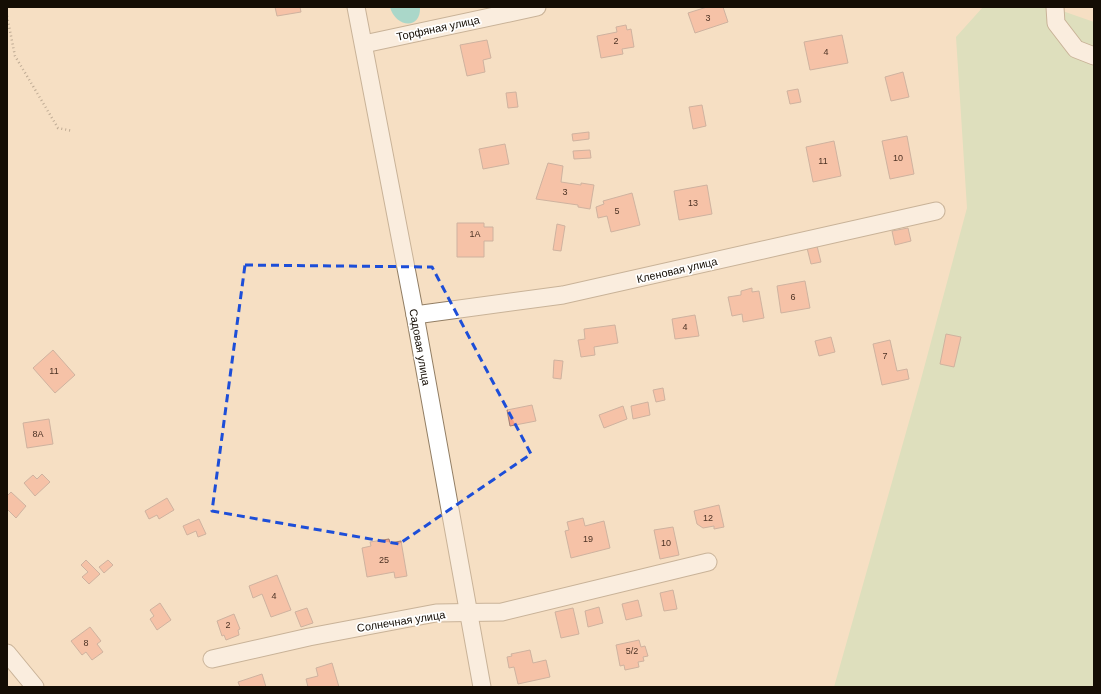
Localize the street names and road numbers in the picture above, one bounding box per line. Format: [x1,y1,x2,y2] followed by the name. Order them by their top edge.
[395,13,481,43] street label: Торфяная улица
[636,255,719,285] street label: Кленовая улица
[407,308,433,387] street label: Садовая улица
[356,608,447,634] street label: Солнечная улица

